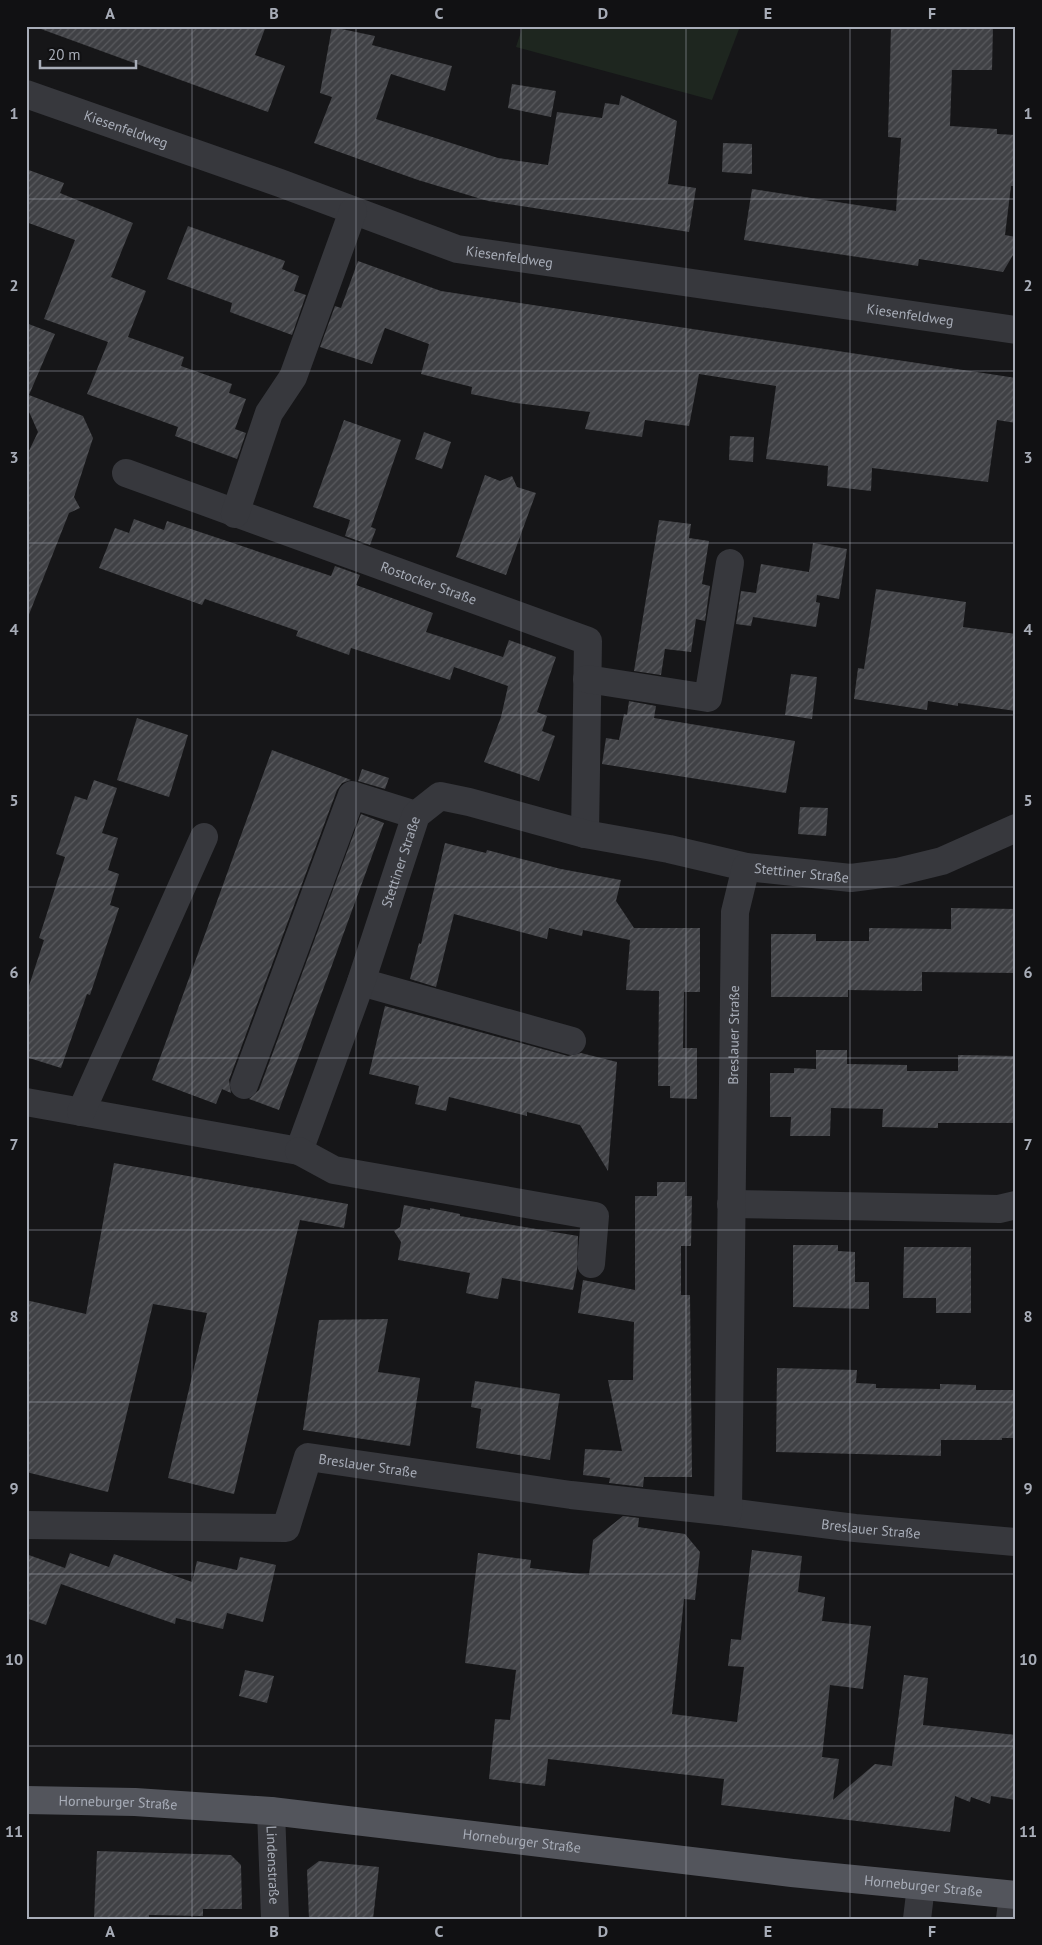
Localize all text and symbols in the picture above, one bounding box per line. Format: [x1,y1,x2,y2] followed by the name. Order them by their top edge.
[105,3,115,23] text: A
[269,3,279,23] text: B
[435,3,444,23] text: C
[598,3,608,23] text: D
[764,3,772,23] text: E
[928,3,936,23] text: F
[40,38,136,70] scale bar
[48,45,81,64] text: 20 m
[9,103,19,123] text: 1
[1023,103,1033,123] text: 1
[82,106,170,152] street label: Kiesenfeldweg
[465,241,554,272] street label: Kiesenfeldweg
[9,275,19,295] text: 2
[1023,275,1033,295] text: 2
[865,299,955,330] street label: Kiesenfeldweg
[9,447,19,467] text: 3
[1023,447,1033,467] text: 3
[378,557,479,609] street label: Rostocker Straße
[9,619,19,639] text: 4
[1023,619,1033,639] text: 4
[9,790,19,810] text: 5
[1023,790,1033,810] text: 5
[377,814,424,910] street label: Stettiner Straße
[753,859,850,887] street label: Stettiner Straße
[9,962,19,982] text: 6
[1023,962,1033,982] text: 6
[724,985,743,1085] street label: Breslauer Straße
[9,1134,19,1154] text: 7
[1023,1134,1033,1154] text: 7
[9,1306,19,1326] text: 8
[1023,1306,1033,1326] text: 8
[317,1450,419,1482] street label: Breslauer Straße
[9,1478,19,1498] text: 9
[1023,1478,1033,1498] text: 9
[820,1515,921,1543] street label: Breslauer Straße
[5,1649,23,1669] text: 10
[1019,1649,1037,1669] text: 10
[58,1792,178,1814] street label: Horneburger Straße
[5,1821,23,1841] text: 11
[1019,1821,1037,1841] text: 11
[263,1825,283,1905] street label: Lindenstraße
[462,1825,582,1857] street label: Horneburger Straße
[863,1871,983,1901] street label: Horneburger Straße
[105,1921,115,1941] text: A
[269,1921,279,1941] text: B
[435,1921,444,1941] text: C
[598,1921,608,1941] text: D
[764,1921,772,1941] text: E
[928,1921,936,1941] text: F

